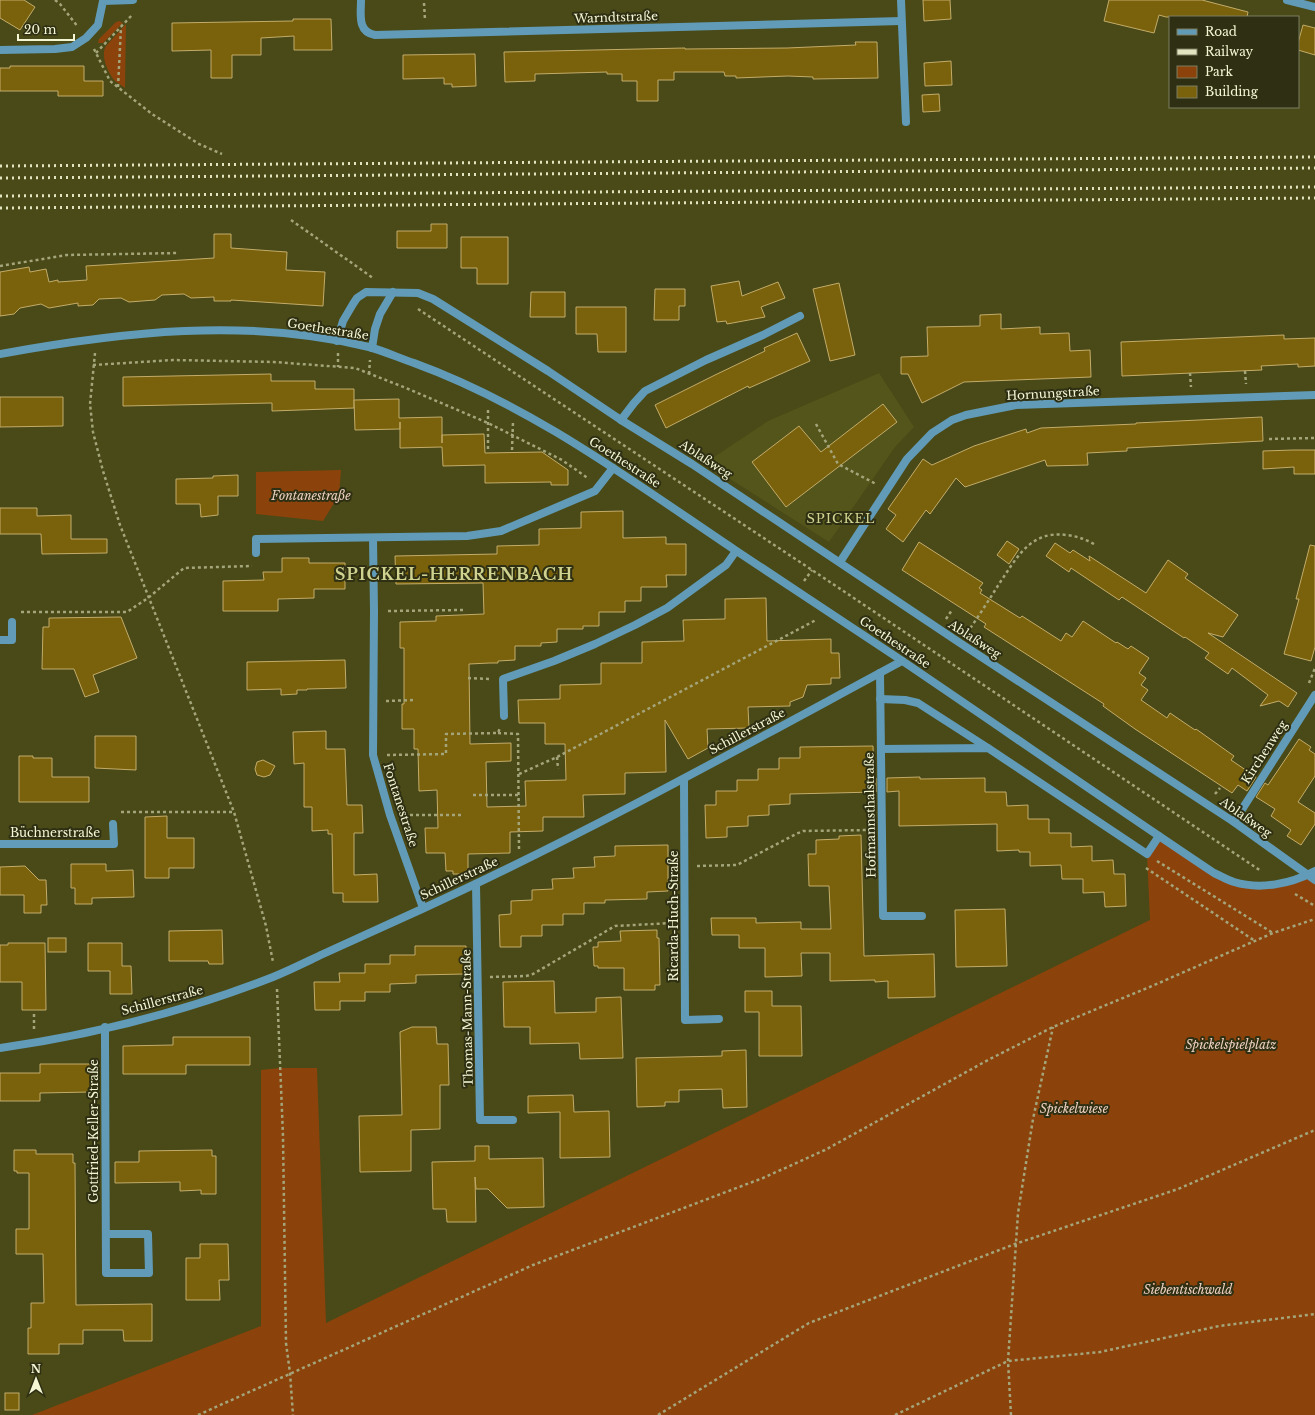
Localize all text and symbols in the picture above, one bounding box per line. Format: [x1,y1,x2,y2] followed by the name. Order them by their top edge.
[573,8,658,26] street label: Warndtstraße
[18,16,74,42] scale bar
[1169,16,1299,108] legend
[24,22,56,37] text: 20 m
[1205,24,1237,39] text: Road
[1205,44,1254,59] text: Railway
[1205,64,1233,79] text: Park
[1205,84,1259,99] text: Building
[286,315,370,343] street label: Goethestraße
[1006,383,1100,403] street label: Hornungstraße
[586,433,664,491] street label: Goethestraße
[676,436,736,482] street label: Ablaßweg
[270,488,351,503] park label: Fontanestraße
[806,510,876,527] district label: SPICKEL
[335,564,573,584] district label: SPICKEL-HERRENBACH
[857,613,933,671] street label: Goethestraße
[945,616,1005,662] street label: Ablaßweg
[706,705,788,757] street label: Schillerstraße
[1238,717,1291,787] street label: Kirchenweg
[861,752,879,878] street label: Hofmannsthalstraße
[380,761,422,849] street label: Fontanestraße
[1216,793,1275,841] street label: Ablaßweg
[10,825,100,840] street label: Büchnerstraße
[666,850,681,982] street label: Ricarda-Huch-Straße
[418,853,500,903] street label: Schillerstraße
[458,949,476,1087] street label: Thomas-Mann-Straße
[119,982,205,1018] street label: Schillerstraße
[1185,1037,1277,1052] park label: Spickelspielplatz
[86,1059,101,1203] street label: Gottfried-Keller-Straße
[1040,1101,1109,1116] park label: Spickelwiese
[1143,1282,1233,1297] park label: Siebentischwald
[16,1359,56,1399] north arrow
[31,1362,42,1376] text: N

